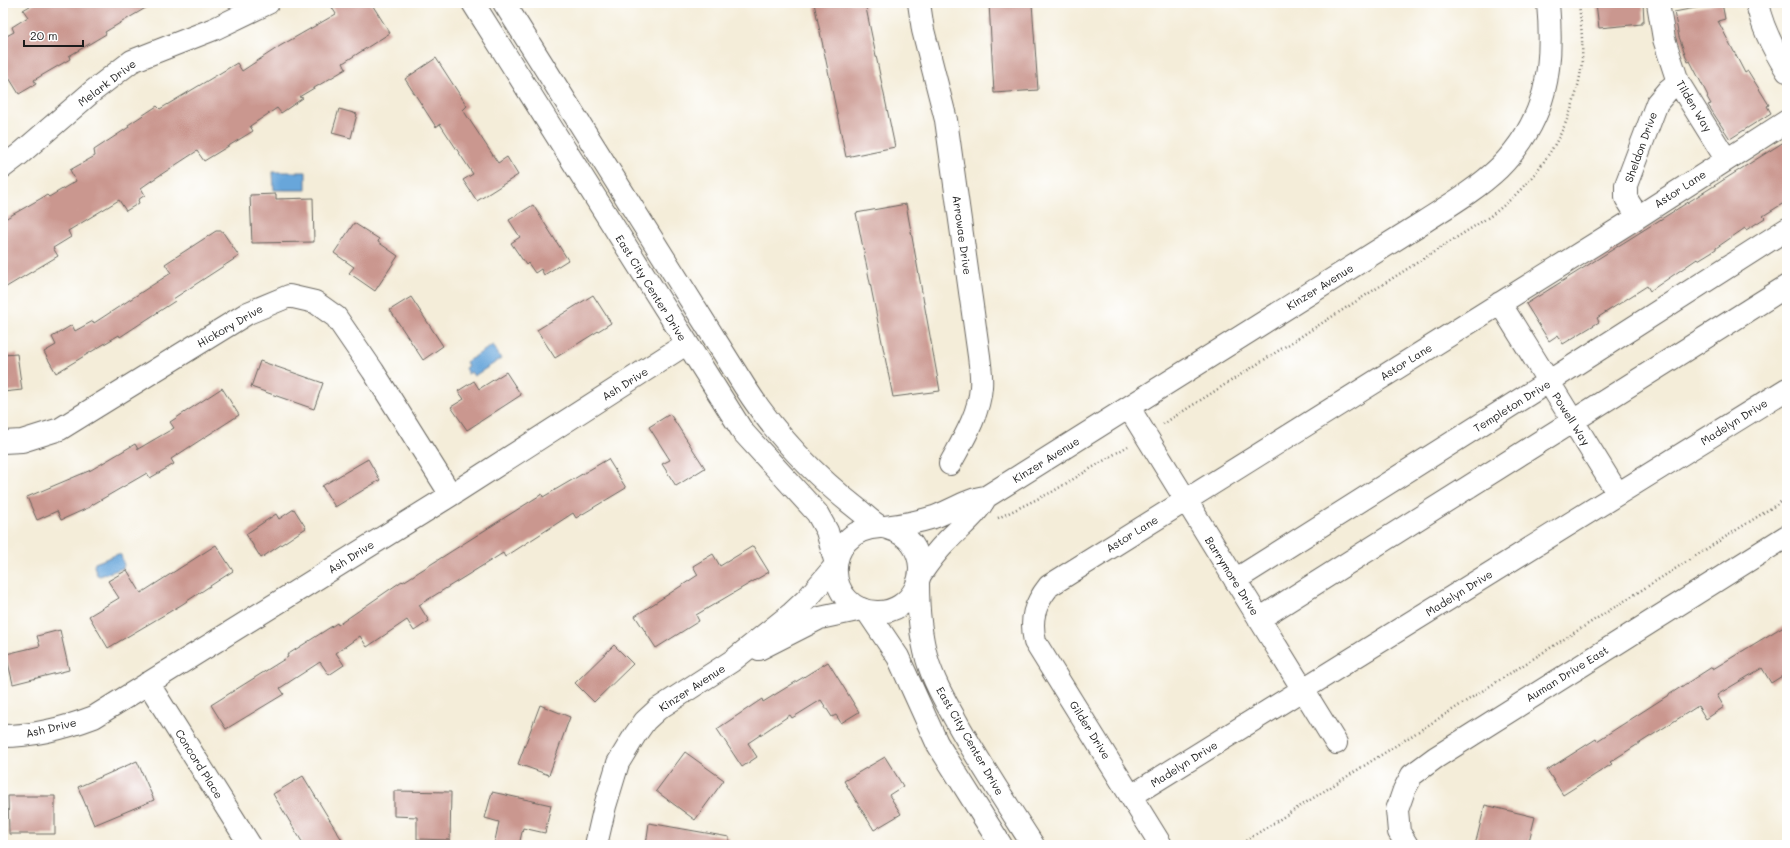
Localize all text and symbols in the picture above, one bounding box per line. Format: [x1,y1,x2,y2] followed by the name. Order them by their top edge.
[24,22,83,48] scale bar
[30,27,58,43] text: 20 m
[75,56,139,109] street label: Melark Drive
[1673,77,1716,135] street label: Tilden Way
[1621,109,1660,184] street label: Sheldon Drive
[1651,166,1709,211] street label: Astor Lane
[950,194,976,276] street label: Arrowae Drive
[613,232,690,344] street label: East City Center Drive
[1283,260,1356,313] street label: Kinzer Avenue
[194,301,266,351] street label: Hickory Drive
[1377,340,1435,384] street label: Astor Lane
[599,363,651,404] street label: Ash Drive
[1470,376,1553,435] street label: Templeton Drive
[1549,389,1594,448] street label: Powell Way
[1697,395,1770,448] street label: Madelyn Drive
[1009,433,1082,486] street label: Kinzer Avenue
[1103,512,1161,556] street label: Astor Lane
[1202,533,1263,618] street label: Barrymore Drive
[325,536,377,577] street label: Ash Drive
[1422,566,1495,619] street label: Madelyn Drive
[1523,642,1611,705] street label: Auman Drive East
[656,660,728,715] street label: Kinzer Avenue
[933,684,1008,798] street label: East City Center Drive
[1067,698,1114,762] street label: Gilder Drive
[24,714,78,741] street label: Ash Drive
[172,726,227,801] street label: Concord Place
[1147,737,1220,790] street label: Madelyn Drive

